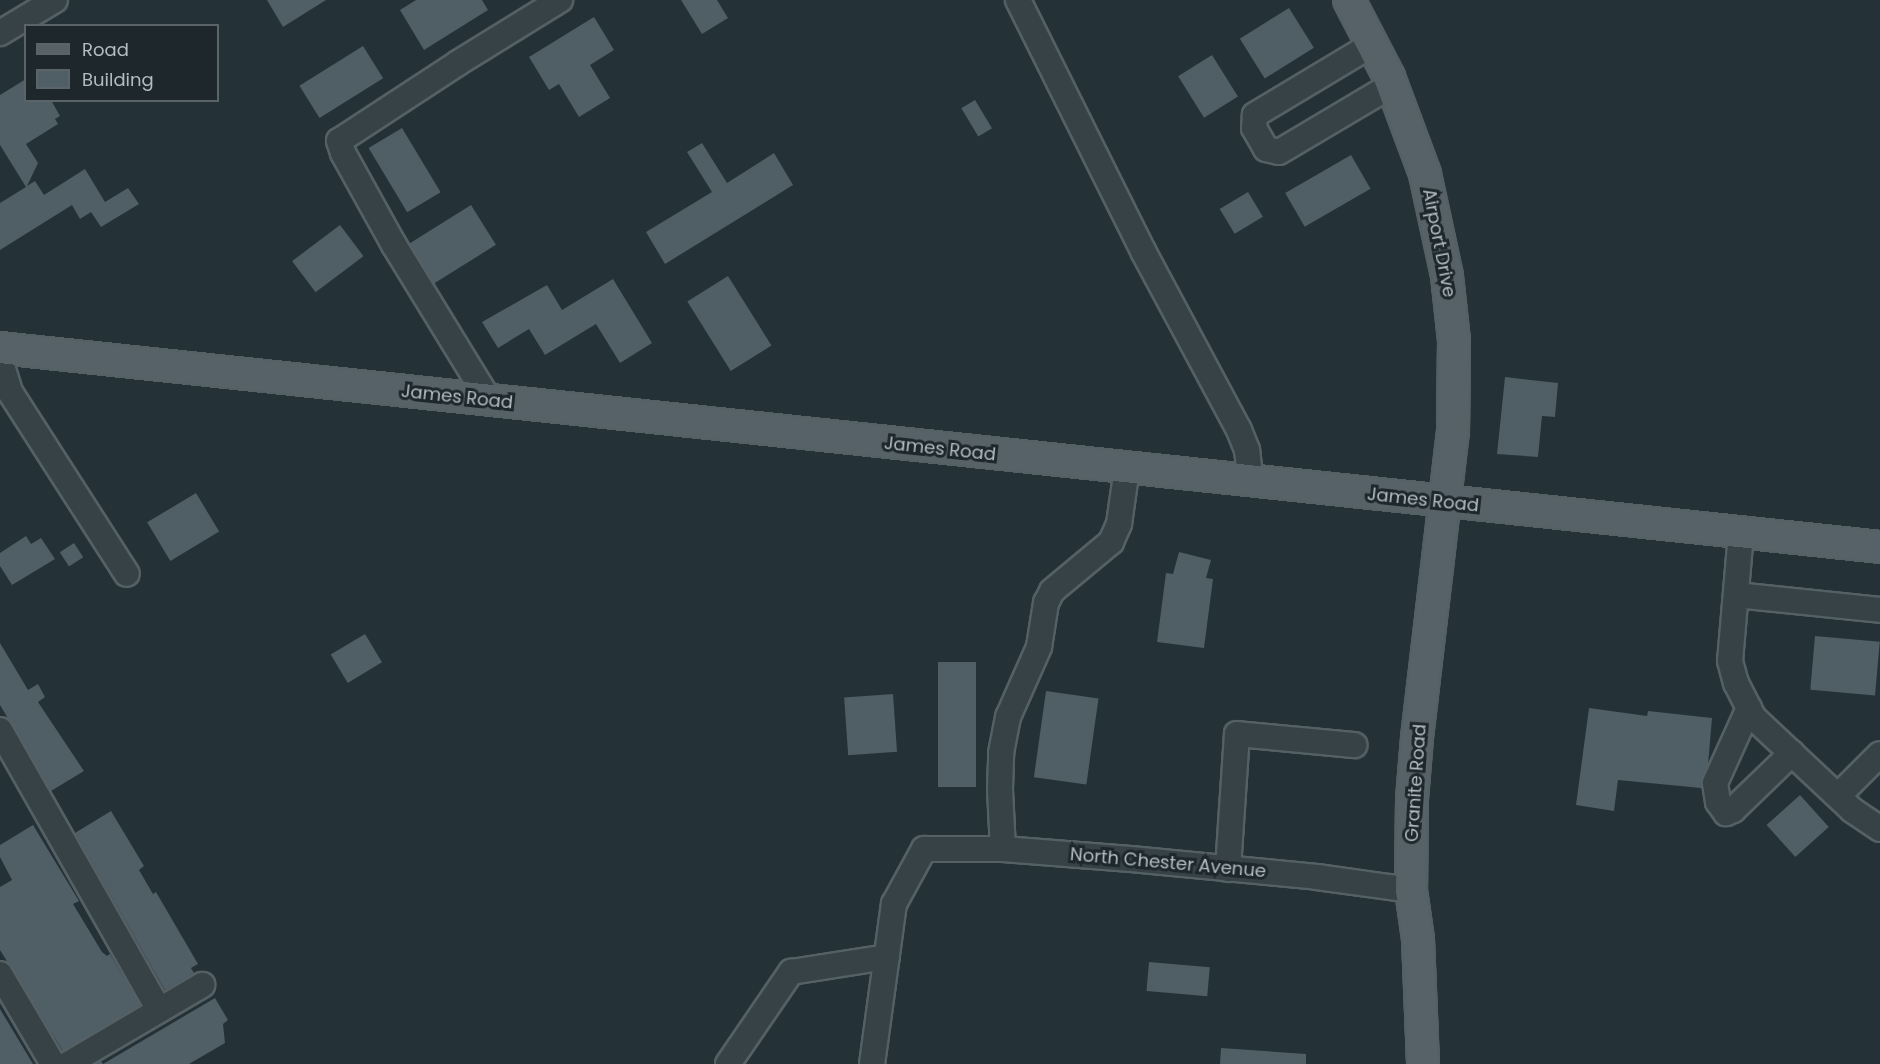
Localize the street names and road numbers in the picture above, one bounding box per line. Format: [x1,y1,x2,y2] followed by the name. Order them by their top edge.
[1418,187,1460,299] street label: Airport Drive
[400,380,514,414] street label: James Road
[883,432,997,466] street label: James Road
[1366,483,1480,517] street label: James Road
[1401,723,1431,843] street label: Granite Road
[1069,844,1267,882] street label: North Chester Avenue

